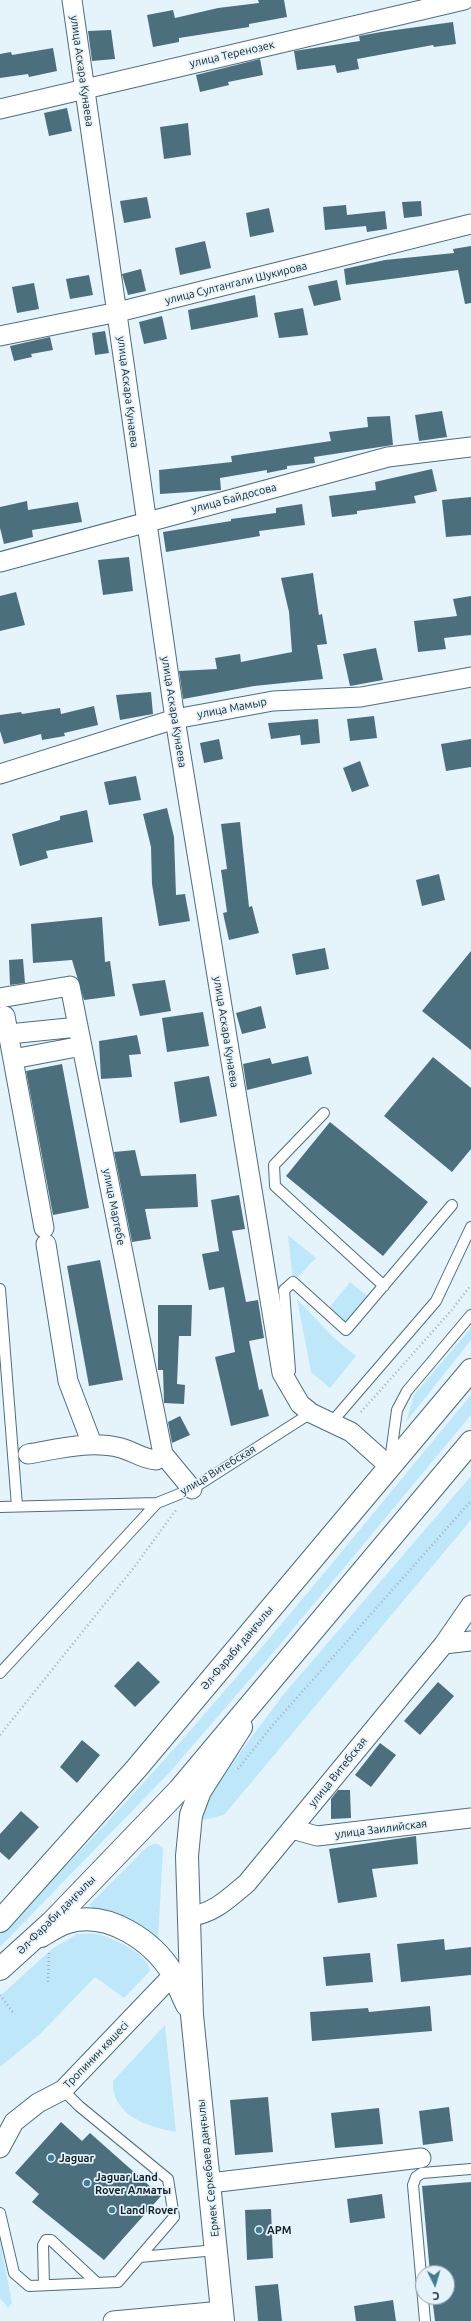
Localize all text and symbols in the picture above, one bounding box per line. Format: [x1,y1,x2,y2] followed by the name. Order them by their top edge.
[68,14,96,128] street label: улица Аскара Кунаева
[188,38,276,70] street label: улица Теренозек
[163,259,309,307] street label: улица Султангали Шукирова
[115,335,141,449] street label: улица Аскара Кунаева
[190,480,278,516] street label: улица Байдосова
[159,656,189,768] street label: улица Аскара Кунаева
[196,695,268,721] street label: улица Мамыр
[211,976,241,1088] street label: улица Аскара Кунаева
[100,1168,128,1246] street label: улица Мартебе
[178,1442,258,1498] street label: улица Витебская
[198,1603,276,1693] street label: Әл-Фараби даңғылы
[306,1734,370,1810] street label: улица Витебская
[334,1817,428,1841] street label: улица Заилийская
[14,1873,98,1957] street label: Әл-Фараби даңғылы
[61,2019,131,2091] street label: Тропинин көшесі
[194,2098,222,2238] street label: Ермек Серкебаев даңғылы
[59,2151,94,2165] place label: Jaguar
[46,2153,56,2163] marker: Jaguar
[95,2170,171,2196] place label: Jaguar Land Rover Алматы
[82,2178,92,2188] marker: Jaguar Land Rover Алматы
[120,2203,178,2217] place label: Land Rover
[107,2205,117,2215] marker: Land Rover
[267,2223,291,2237] place label: APM
[254,2225,264,2235] marker: APM
[415,2265,455,2305] north arrow
[432,2290,440,2302] text: С

